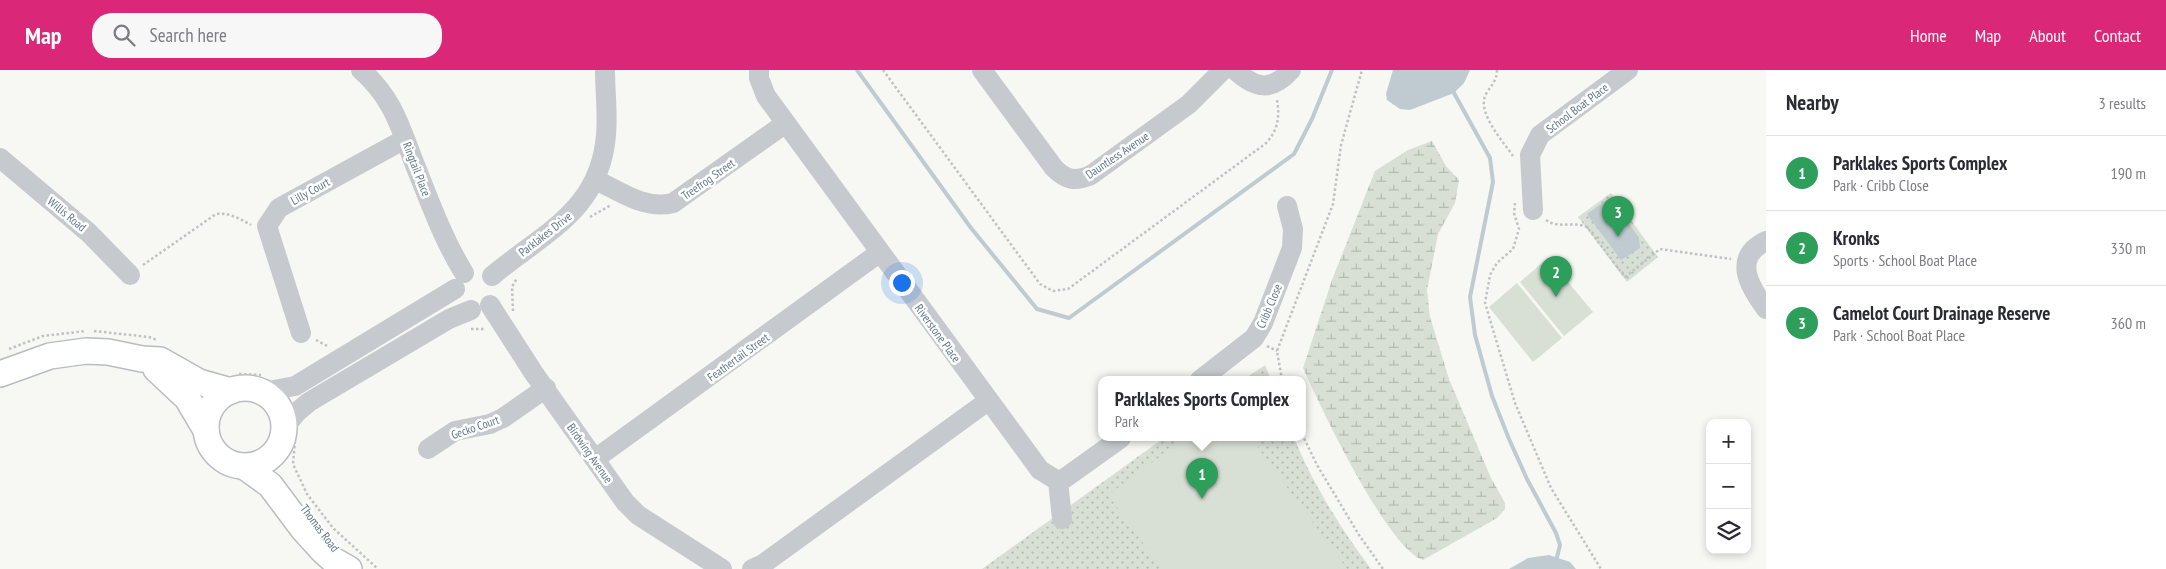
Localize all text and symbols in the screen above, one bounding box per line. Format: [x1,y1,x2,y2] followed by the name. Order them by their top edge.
[92,13,442,58] search box
[25,20,62,51] text: Map
[110,21,138,49] icon: search
[150,23,227,47] text: Search here
[1910,24,1947,47] text: Home
[1975,24,2001,47] text: Map
[2029,24,2066,47] text: About
[2094,24,2141,47] text: Contact
[1543,80,1611,136] street label: School Boat Place
[1786,89,1839,116] text: Nearby
[2099,93,2146,113] text: 3 results
[1082,128,1152,182] street label: Dauntless Avenue
[400,140,434,198] street label: Ringtail Place
[1833,151,2007,175] text: Parklakes Sports Complex
[678,155,738,203] street label: Treefrog Street
[1798,163,1806,183] text: 1
[2111,163,2146,183] text: 190 m
[288,174,333,208] street label: Lilly Court
[1833,175,1929,195] text: Park · Cribb Close
[45,193,89,235] street label: Willis Road
[1602,196,1634,237] pin: 3
[515,209,575,259] street label: Parklakes Drive
[1833,226,1880,250] text: Kronks
[1798,238,1806,258] text: 2
[2111,238,2146,258] text: 330 m
[1833,250,1977,270] text: Sports · School Boat Place
[1540,256,1572,297] pin: 2
[889,270,915,296] your location
[1253,282,1285,330] street label: Cribb Close
[912,301,964,365] street label: Riverstone Place
[1833,301,2050,325] text: Camelot Court Drainage Reserve
[1798,313,1806,333] text: 3
[2111,313,2146,333] text: 360 m
[1833,325,1965,345] text: Park · School Boat Place
[704,329,772,384] street label: Feathertail Street
[1098,376,1306,441] popup
[1115,387,1289,411] text: Parklakes Sports Complex
[1115,411,1139,431] text: Park
[449,412,502,442] street label: Gecko Court
[1706,419,1751,554] map controls
[1706,419,1751,464] button: +
[564,420,616,486] street label: Birdwing Avenue
[1186,458,1218,499] pin: 1
[1706,464,1751,509] button: −
[297,501,343,555] street label: Thomas Road
[1706,509,1751,554] button: layers

